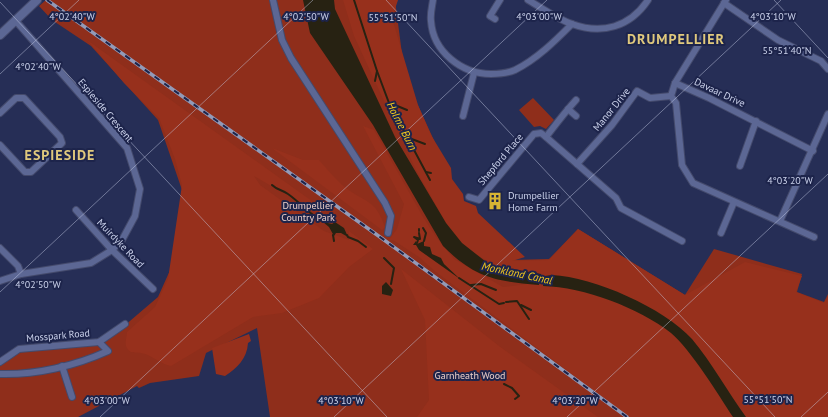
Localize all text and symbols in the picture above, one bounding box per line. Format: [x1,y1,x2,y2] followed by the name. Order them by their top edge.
[49,10,96,23] text: 4°02'40"W
[283,10,330,23] text: 4°02'50"W
[516,10,563,23] text: 4°03'00"W
[750,10,797,23] text: 4°03'10"W
[368,11,418,24] text: 55°51'50"N
[627,30,725,48] district label: DRUMPELLIER
[762,44,812,57] text: 55°51'40"N
[15,60,62,73] text: 4°02'40"W
[692,75,747,110] street label: Davaar Drive
[75,76,136,145] street label: Espieside Crescent
[590,85,633,134] street label: Manor Drive
[384,99,420,153] water label: Holme Burn
[475,131,526,188] street label: Shepford Place
[25,146,95,164] district label: ESPIESIDE
[767,174,814,187] text: 4°03'20"W
[508,189,560,214] place label: Drumpellier Home Farm
[485,191,505,211] building icon: Drumpellier Home Farm
[281,199,335,224] park label: Drumpellier Country Park
[94,216,147,271] street label: Muirdyke Road
[480,259,554,287] water label: Monkland Canal
[15,278,62,291] text: 4°02'50"W
[26,326,90,345] street label: Mosspark Road
[435,369,505,382] park label: Garnheath Wood
[743,393,793,406] text: 55°51'50"N
[84,394,131,407] text: 4°03'00"W
[318,394,365,407] text: 4°03'10"W
[552,394,599,407] text: 4°03'20"W

